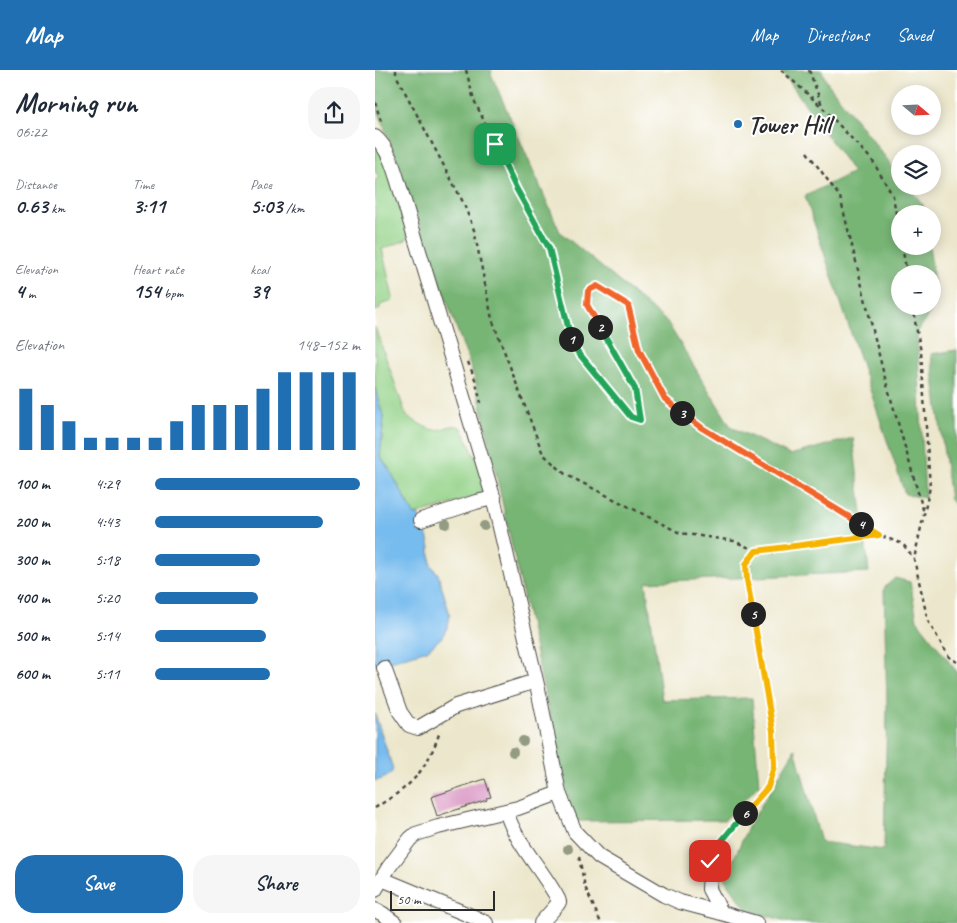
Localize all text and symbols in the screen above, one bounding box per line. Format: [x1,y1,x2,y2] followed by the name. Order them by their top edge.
[25,20,62,50] text: Map
[751,24,778,46] text: Map
[806,24,869,46] text: Directions
[897,24,932,46] text: Saved
[15,85,137,120] text: Morning run
[891,85,941,135] north arrow
[891,85,941,315] map controls
[308,87,360,139] button: share
[748,109,835,141] place label: Tower Hill
[732,118,744,130] marker: Tower Hill
[15,122,47,142] text: 06:22
[474,123,516,165] pin
[481,130,509,158] icon: arrive
[891,145,941,195] button: layers
[15,176,57,193] text: Distance
[133,176,154,193] text: Time
[250,176,272,193] text: Pace
[15,193,48,219] text: 0.63
[133,193,165,219] text: 3:11
[250,193,283,219] text: 5:03
[48,200,65,217] text: km
[283,200,304,217] text: /km
[891,205,941,255] button: +
[15,261,58,278] text: Elevation
[133,261,184,278] text: Heart rate
[250,261,269,278] text: kcal
[891,265,941,315] button: −
[15,278,24,304] text: 4
[133,278,161,304] text: 154
[250,278,269,304] text: 39
[24,285,36,302] text: m
[161,285,183,302] text: bpm
[587,314,613,340] pin: 2
[597,319,604,336] text: 2
[559,326,583,352] pin: 1
[568,331,575,348] text: 1
[15,335,64,355] text: Elevation
[297,335,360,355] text: 148–152 m
[669,400,695,426] pin: 3
[679,405,686,422] text: 3
[15,474,50,494] text: 100 m
[95,474,120,494] text: 4:29
[15,512,50,532] text: 200 m
[95,512,120,532] text: 4:43
[849,512,873,536] pin: 4
[858,516,865,533] text: 4
[15,550,50,570] text: 300 m
[95,550,120,570] text: 5:18
[15,588,50,608] text: 400 m
[95,588,120,608] text: 5:20
[741,602,765,626] pin: 5
[750,606,757,623] text: 5
[15,626,49,646] text: 500 m
[95,626,120,646] text: 5:14
[15,664,50,684] text: 600 m
[95,664,120,684] text: 5:11
[733,800,757,826] pin: 6
[742,805,749,822] text: 6
[689,840,731,882] pin
[696,847,724,875] icon: check
[15,855,183,913] button: Save
[193,855,360,913] button: Share
[390,888,495,911] scale bar
[397,891,421,908] text: 50 m

